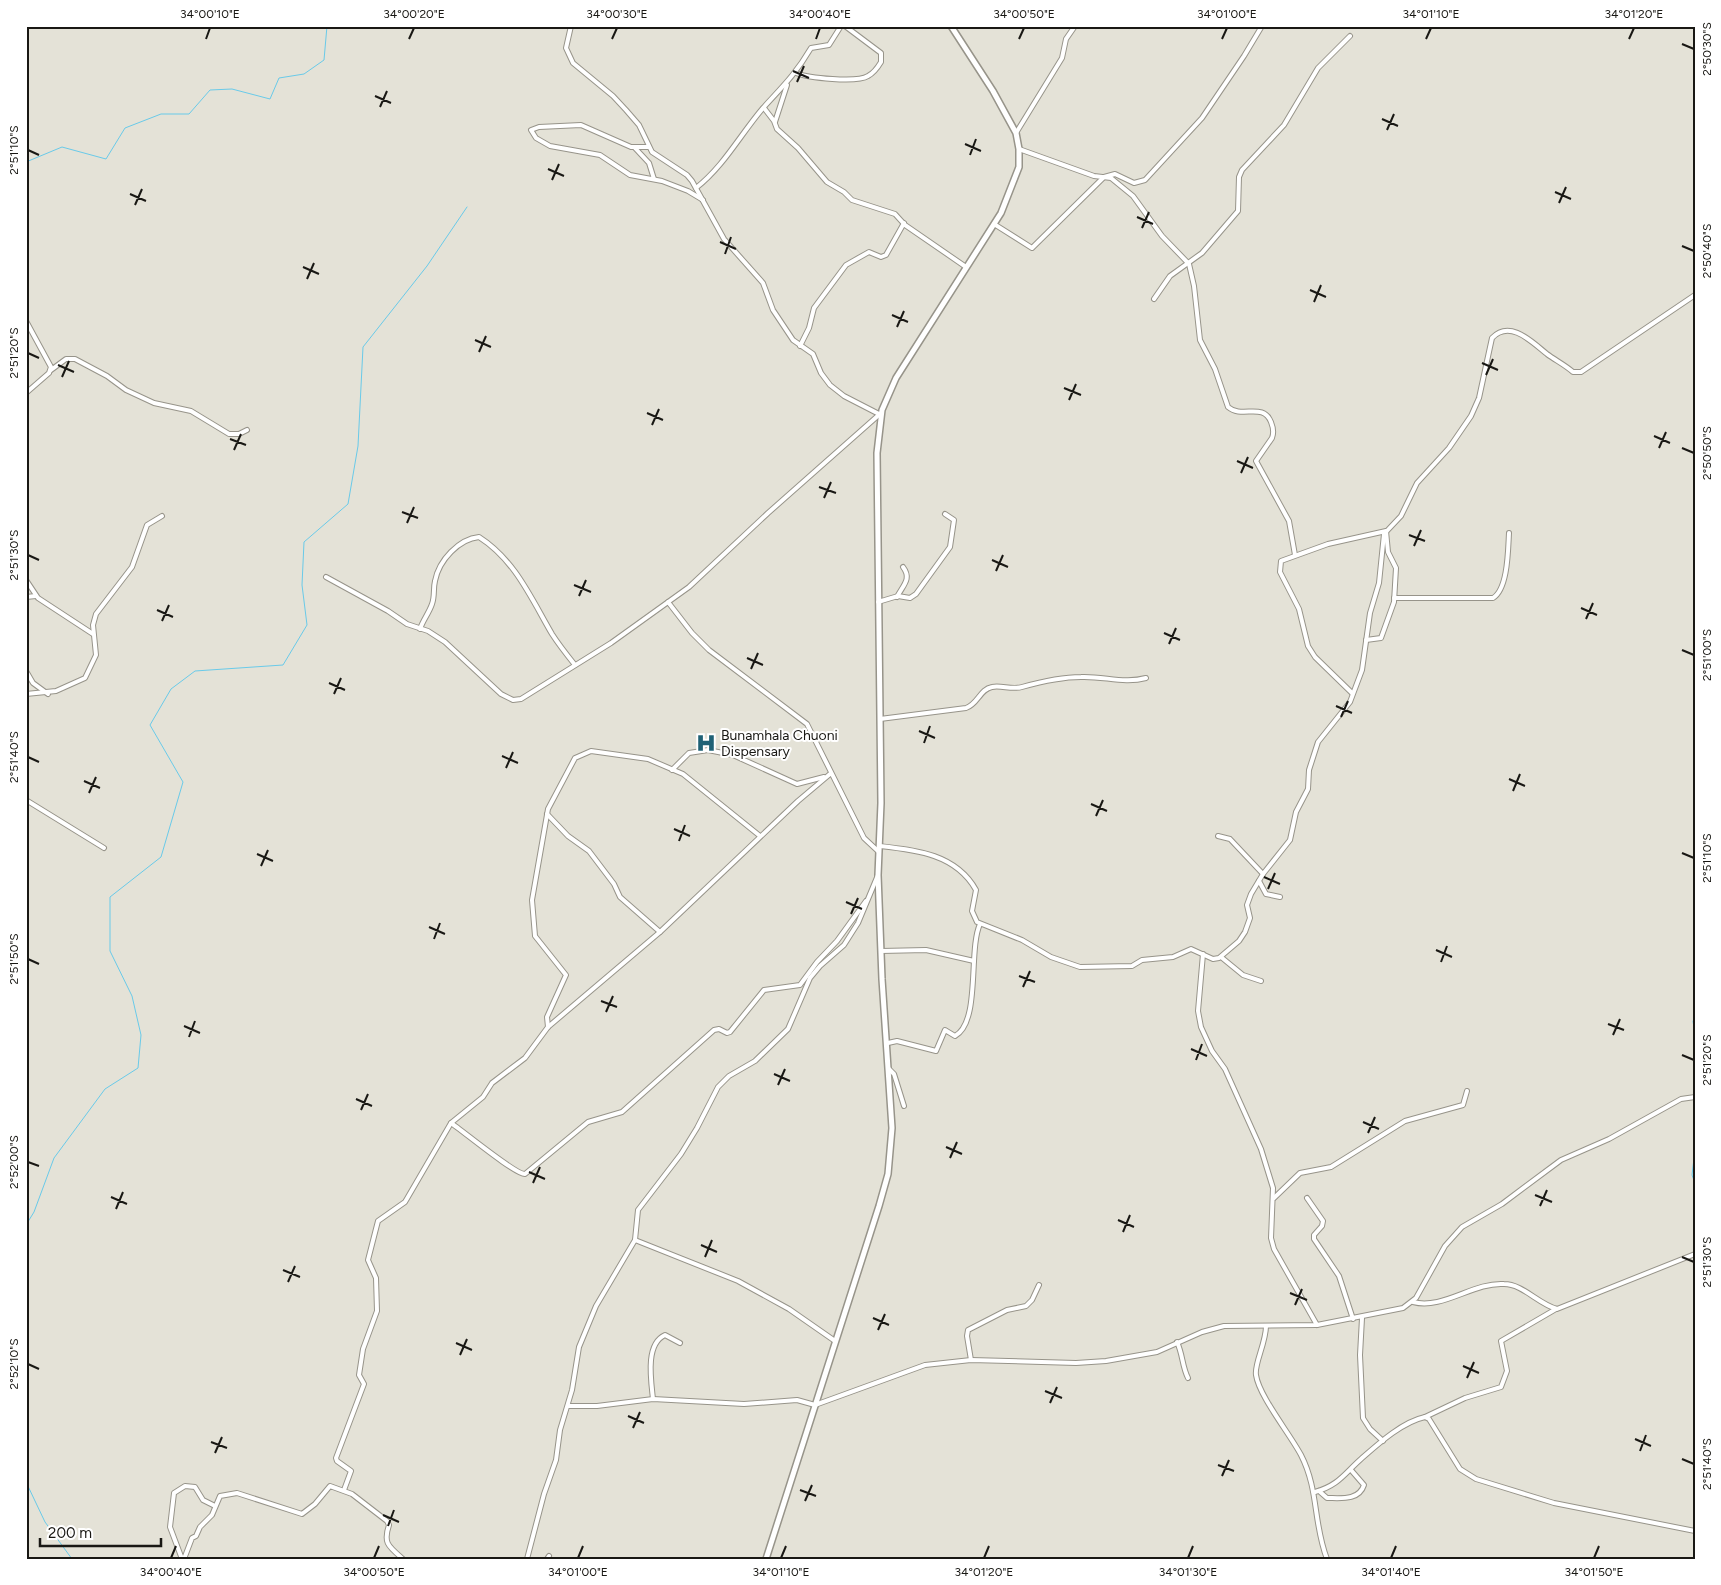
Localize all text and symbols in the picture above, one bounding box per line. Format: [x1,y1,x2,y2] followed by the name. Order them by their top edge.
[180,7,240,21] text: 34°00'10"E
[383,7,445,21] text: 34°00'20"E
[586,7,648,21] text: 34°00'30"E
[789,7,851,21] text: 34°00'40"E
[993,7,1055,21] text: 34°00'50"E
[1197,7,1257,21] text: 34°01'00"E
[1402,7,1460,21] text: 34°01'10"E
[1605,7,1663,21] text: 34°01'20"E
[1700,22,1714,76] text: 2°50'30"S
[7,125,21,175] text: 2°51'10"S
[1700,224,1714,278] text: 2°50'40"S
[7,327,21,379] text: 2°51'20"S
[1700,426,1714,480] text: 2°50'50"S
[7,530,21,580] text: 2°51'30"S
[1700,629,1714,681] text: 2°51'00"S
[721,727,838,760] place label: Bunamhala Chuoni Dispensary
[7,731,21,783] text: 2°51'40"S
[695,732,717,754] hospital icon: Bunamhala Chuoni Dispensary
[1700,833,1714,883] text: 2°51'10"S
[7,933,21,985] text: 2°51'50"S
[1700,1034,1714,1086] text: 2°51'20"S
[7,1135,21,1189] text: 2°52'00"S
[1700,1237,1714,1287] text: 2°51'30"S
[7,1338,21,1390] text: 2°52'10"S
[1700,1438,1714,1490] text: 2°51'40"S
[40,1515,161,1547] scale bar
[48,1524,92,1542] text: 200 m
[140,1565,202,1579] text: 34°00'40"E
[343,1565,405,1579] text: 34°00'50"E
[548,1565,608,1579] text: 34°01'00"E
[752,1565,810,1579] text: 34°01'10"E
[955,1565,1013,1579] text: 34°01'20"E
[1159,1565,1217,1579] text: 34°01'30"E
[1361,1565,1421,1579] text: 34°01'40"E
[1565,1565,1624,1579] text: 34°01'50"E

